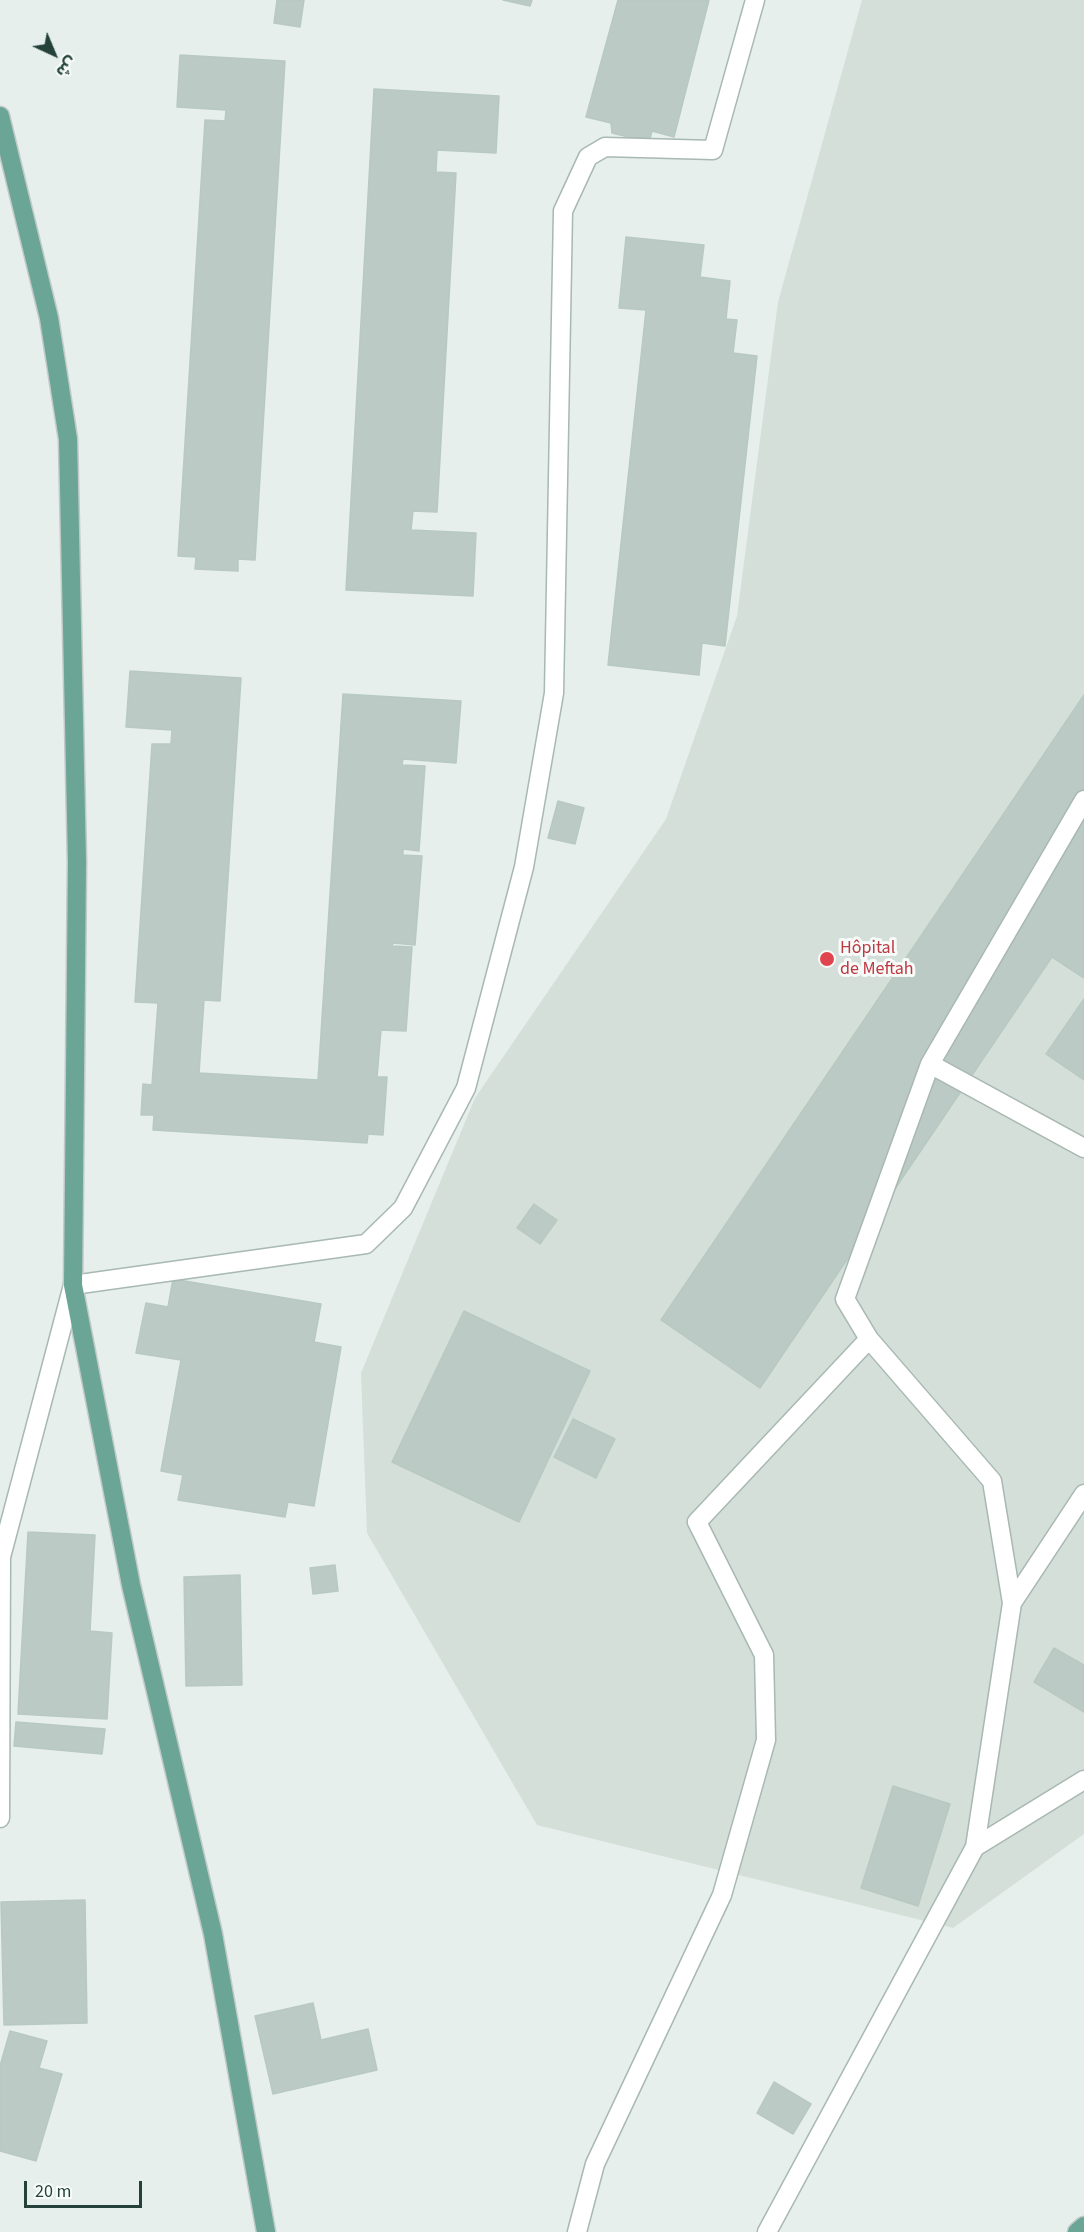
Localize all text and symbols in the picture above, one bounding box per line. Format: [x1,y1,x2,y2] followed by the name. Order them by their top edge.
[24,24,84,84] north arrow
[51,51,82,82] text: ش
[840,938,914,980] place label: Hôpital de Meftah
[818,950,836,968] marker: Hôpital de Meftah
[27,2169,146,2207] scale bar
[35,2179,71,2204] text: 20 m

